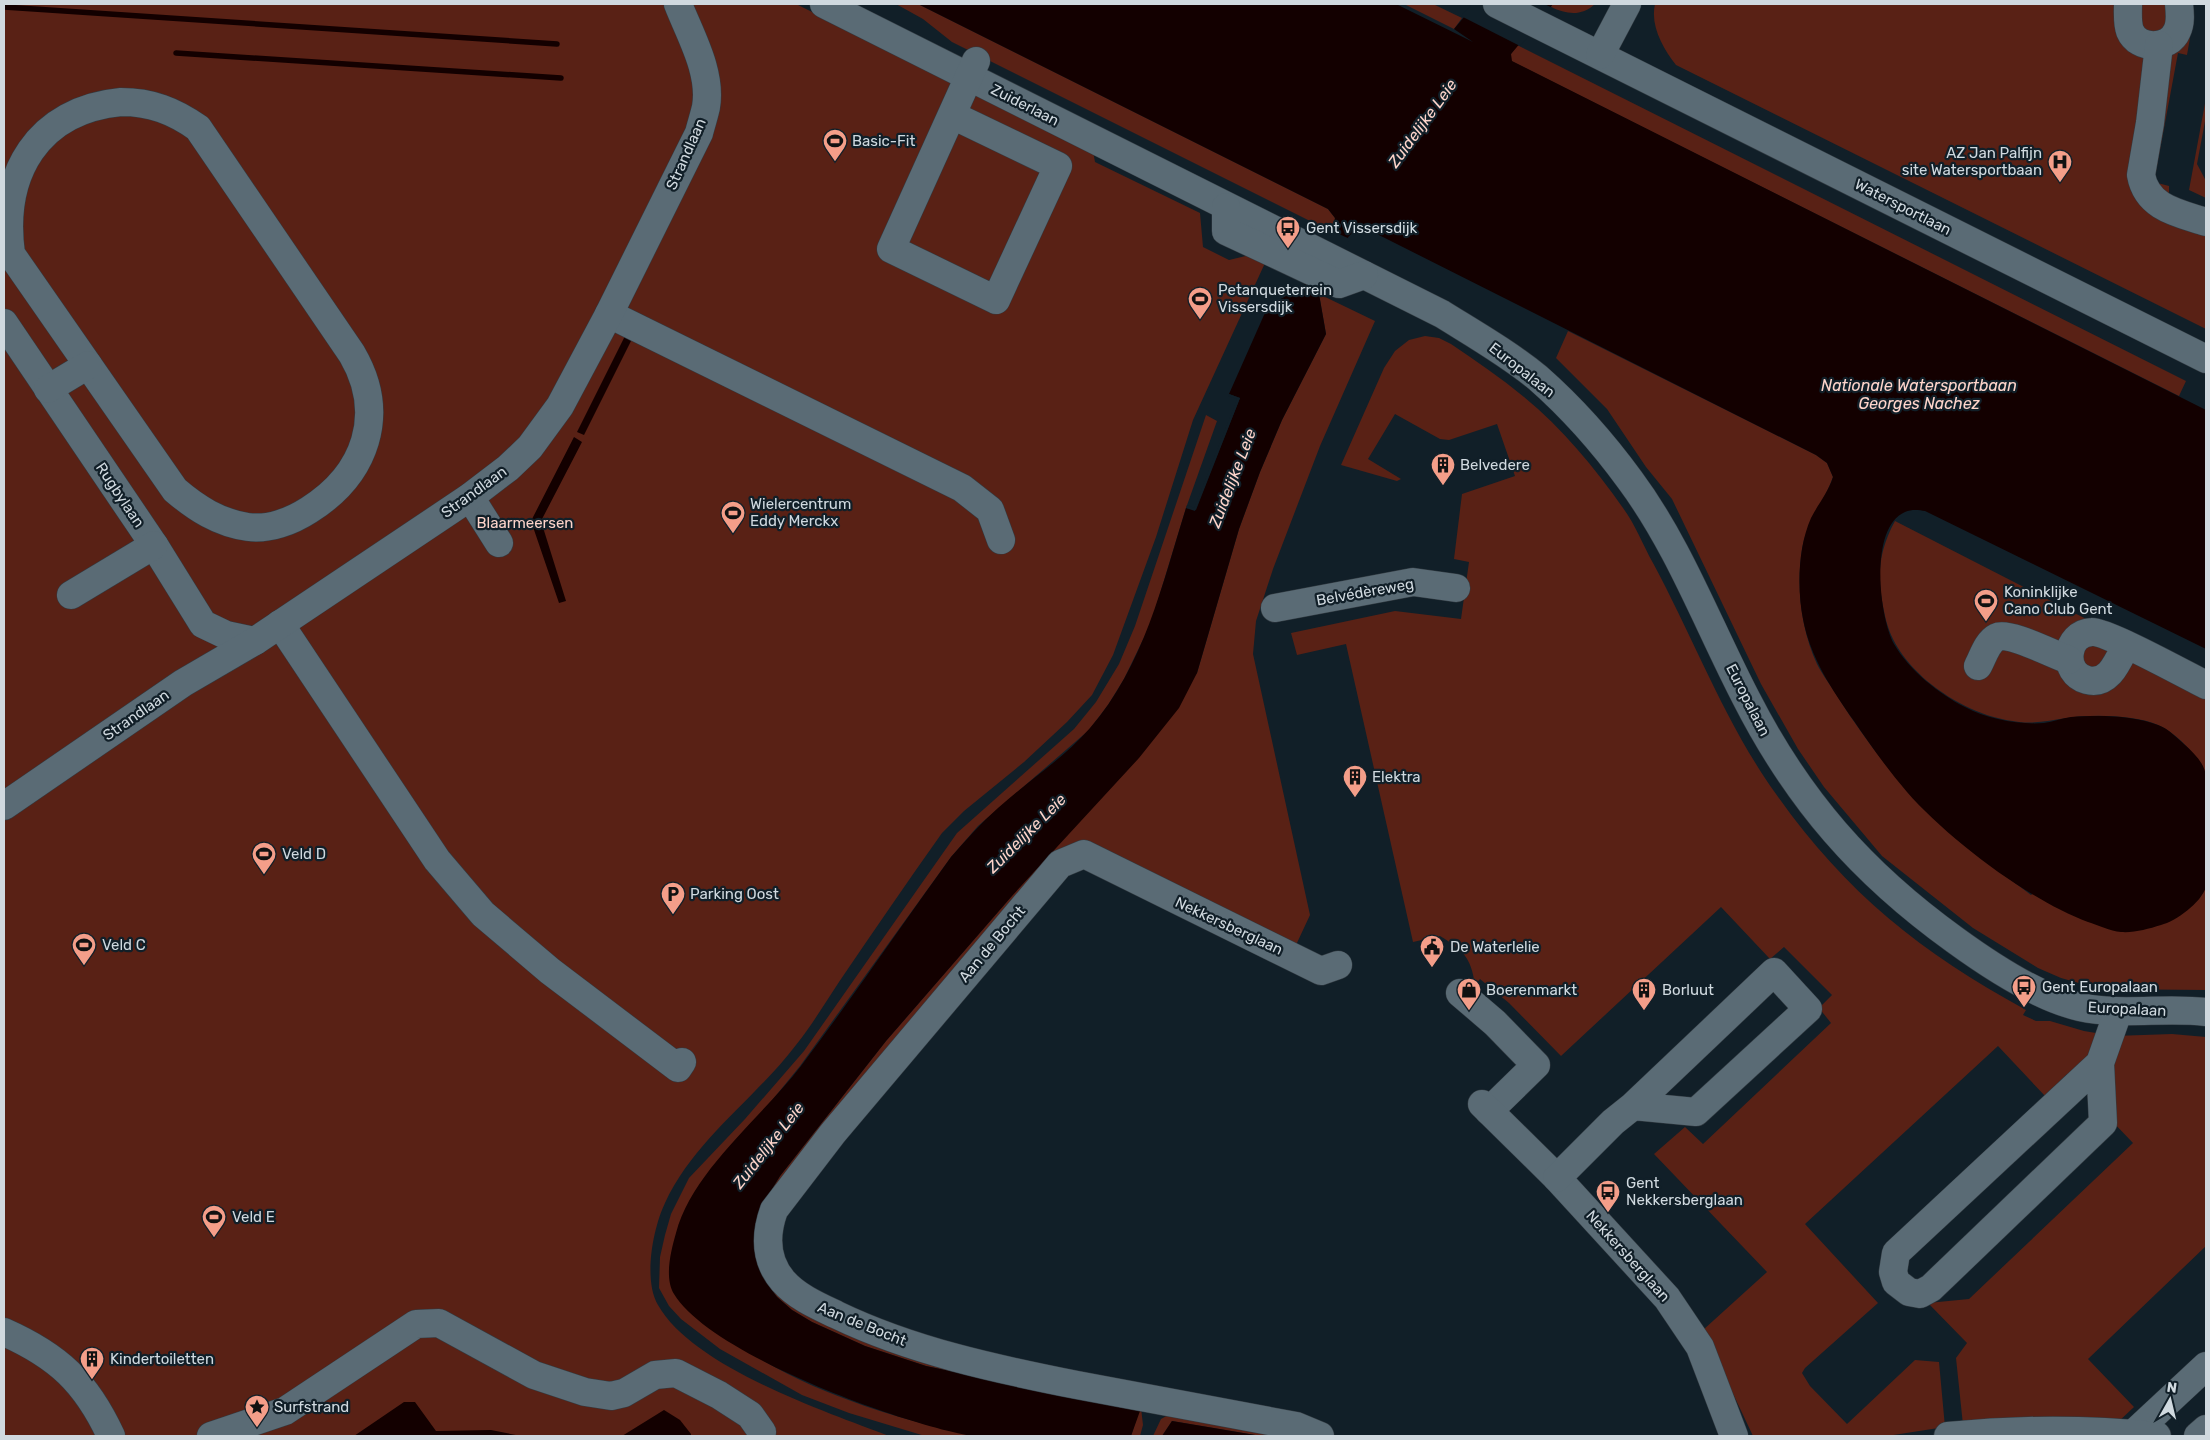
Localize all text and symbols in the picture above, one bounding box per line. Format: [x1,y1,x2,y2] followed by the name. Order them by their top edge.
[1383,75,1461,172] water label: Zuidelijke Leie
[988,80,1062,130] street label: Zuiderlaan
[662,115,710,193] street label: Strandlaan
[822,128,848,162] sports icon: Basic-Fit
[852,132,915,150] place label: Basic-Fit
[1902,144,2042,179] place label: AZ Jan Palfijn site Watersportbaan
[2047,149,2073,183] hospital icon: AZ Jan Palfijn site Watersportbaan
[1852,175,1954,239] street label: Watersportlaan
[1275,215,1301,249] bus stop icon: Gent Vissersdijk
[1306,219,1418,237] place label: Gent Vissersdijk
[1218,281,1332,316] place label: Petanqueterrein Vissersdijk
[1187,286,1213,320] sports icon: Petanqueterrein Vissersdijk
[1485,339,1559,401] street label: Europalaan
[1821,376,2017,413] water label: Nationale Watersportbaan Georges Nachez
[1205,426,1260,531] water label: Zuidelijke Leie
[1430,452,1456,486] building icon: Belvedere
[1460,456,1530,474] place label: Belvedere
[92,459,148,531] street label: Rugbylaan
[438,462,510,522] street label: Strandlaan
[750,495,851,530] place label: Wielercentrum Eddy Merckx
[720,500,746,534] sports icon: Wielercentrum Eddy Merckx
[477,514,573,532] park label: Blaarmeersen
[1315,575,1415,609] street label: Belvédèreweg
[2004,583,2113,618] place label: Koninklijke Cano Club Gent
[1973,588,1999,622] sports icon: Koninklijke Cano Club Gent
[1722,661,1774,739] street label: Europalaan
[100,686,172,744] street label: Strandlaan
[1342,764,1368,798] building icon: Elektra
[1372,768,1421,786] place label: Elektra
[982,790,1070,878] water label: Zuidelijke Leie
[251,841,277,875] sports icon: Veld D
[282,845,326,863] place label: Veld D
[660,881,686,915] parking icon: Parking Oost
[690,885,779,903] place label: Parking Oost
[1172,893,1286,959] street label: Nekkersberglaan
[955,902,1029,986] street label: Aan de Bocht
[71,932,97,966] sports icon: Veld C
[1419,934,1445,968] public building icon: De Waterlelie
[102,936,146,954] place label: Veld C
[1450,938,1540,956] place label: De Waterlelie
[2011,974,2037,1008] bus stop icon: Gent Europalaan
[1456,977,1482,1011] shop icon: Boerenmarkt
[1631,977,1657,1011] building icon: Borluut
[2042,978,2158,996] place label: Gent Europalaan
[1486,981,1577,999] place label: Boerenmarkt
[1662,981,1714,999] place label: Borluut
[2087,998,2167,1020] street label: Europalaan
[728,1098,808,1193] water label: Zuidelijke Leie
[1626,1174,1743,1209] place label: Gent Nekkersberglaan
[1595,1179,1621,1213] bus stop icon: Gent Nekkersberglaan
[201,1204,227,1238] sports icon: Veld E
[1582,1207,1674,1305] street label: Nekkersberglaan
[232,1208,275,1226] place label: Veld E
[815,1298,909,1350] street label: Aan de Bocht
[79,1346,105,1380] building icon: Kindertoiletten
[110,1350,214,1368] place label: Kindertoiletten
[2145,1375,2195,1425] north arrow
[2166,1379,2178,1397] text: N
[244,1394,270,1428] place icon: Surfstrand
[274,1398,349,1416] place label: Surfstrand

